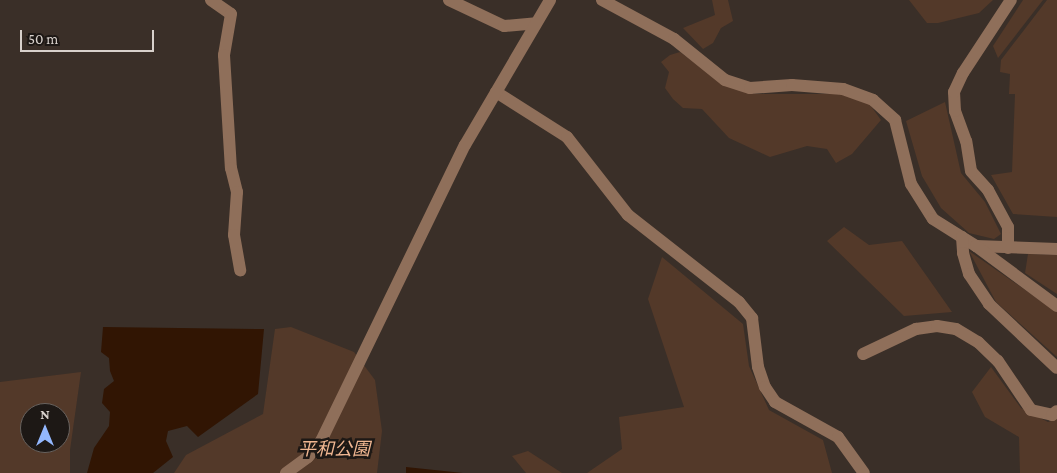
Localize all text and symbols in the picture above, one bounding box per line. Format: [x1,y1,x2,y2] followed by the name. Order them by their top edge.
[22,20,156,52] scale bar
[28,31,58,47] text: 50 m
[20,403,70,453] north arrow
[40,406,50,422] text: N
[298,438,370,460] park label: 平和公園

